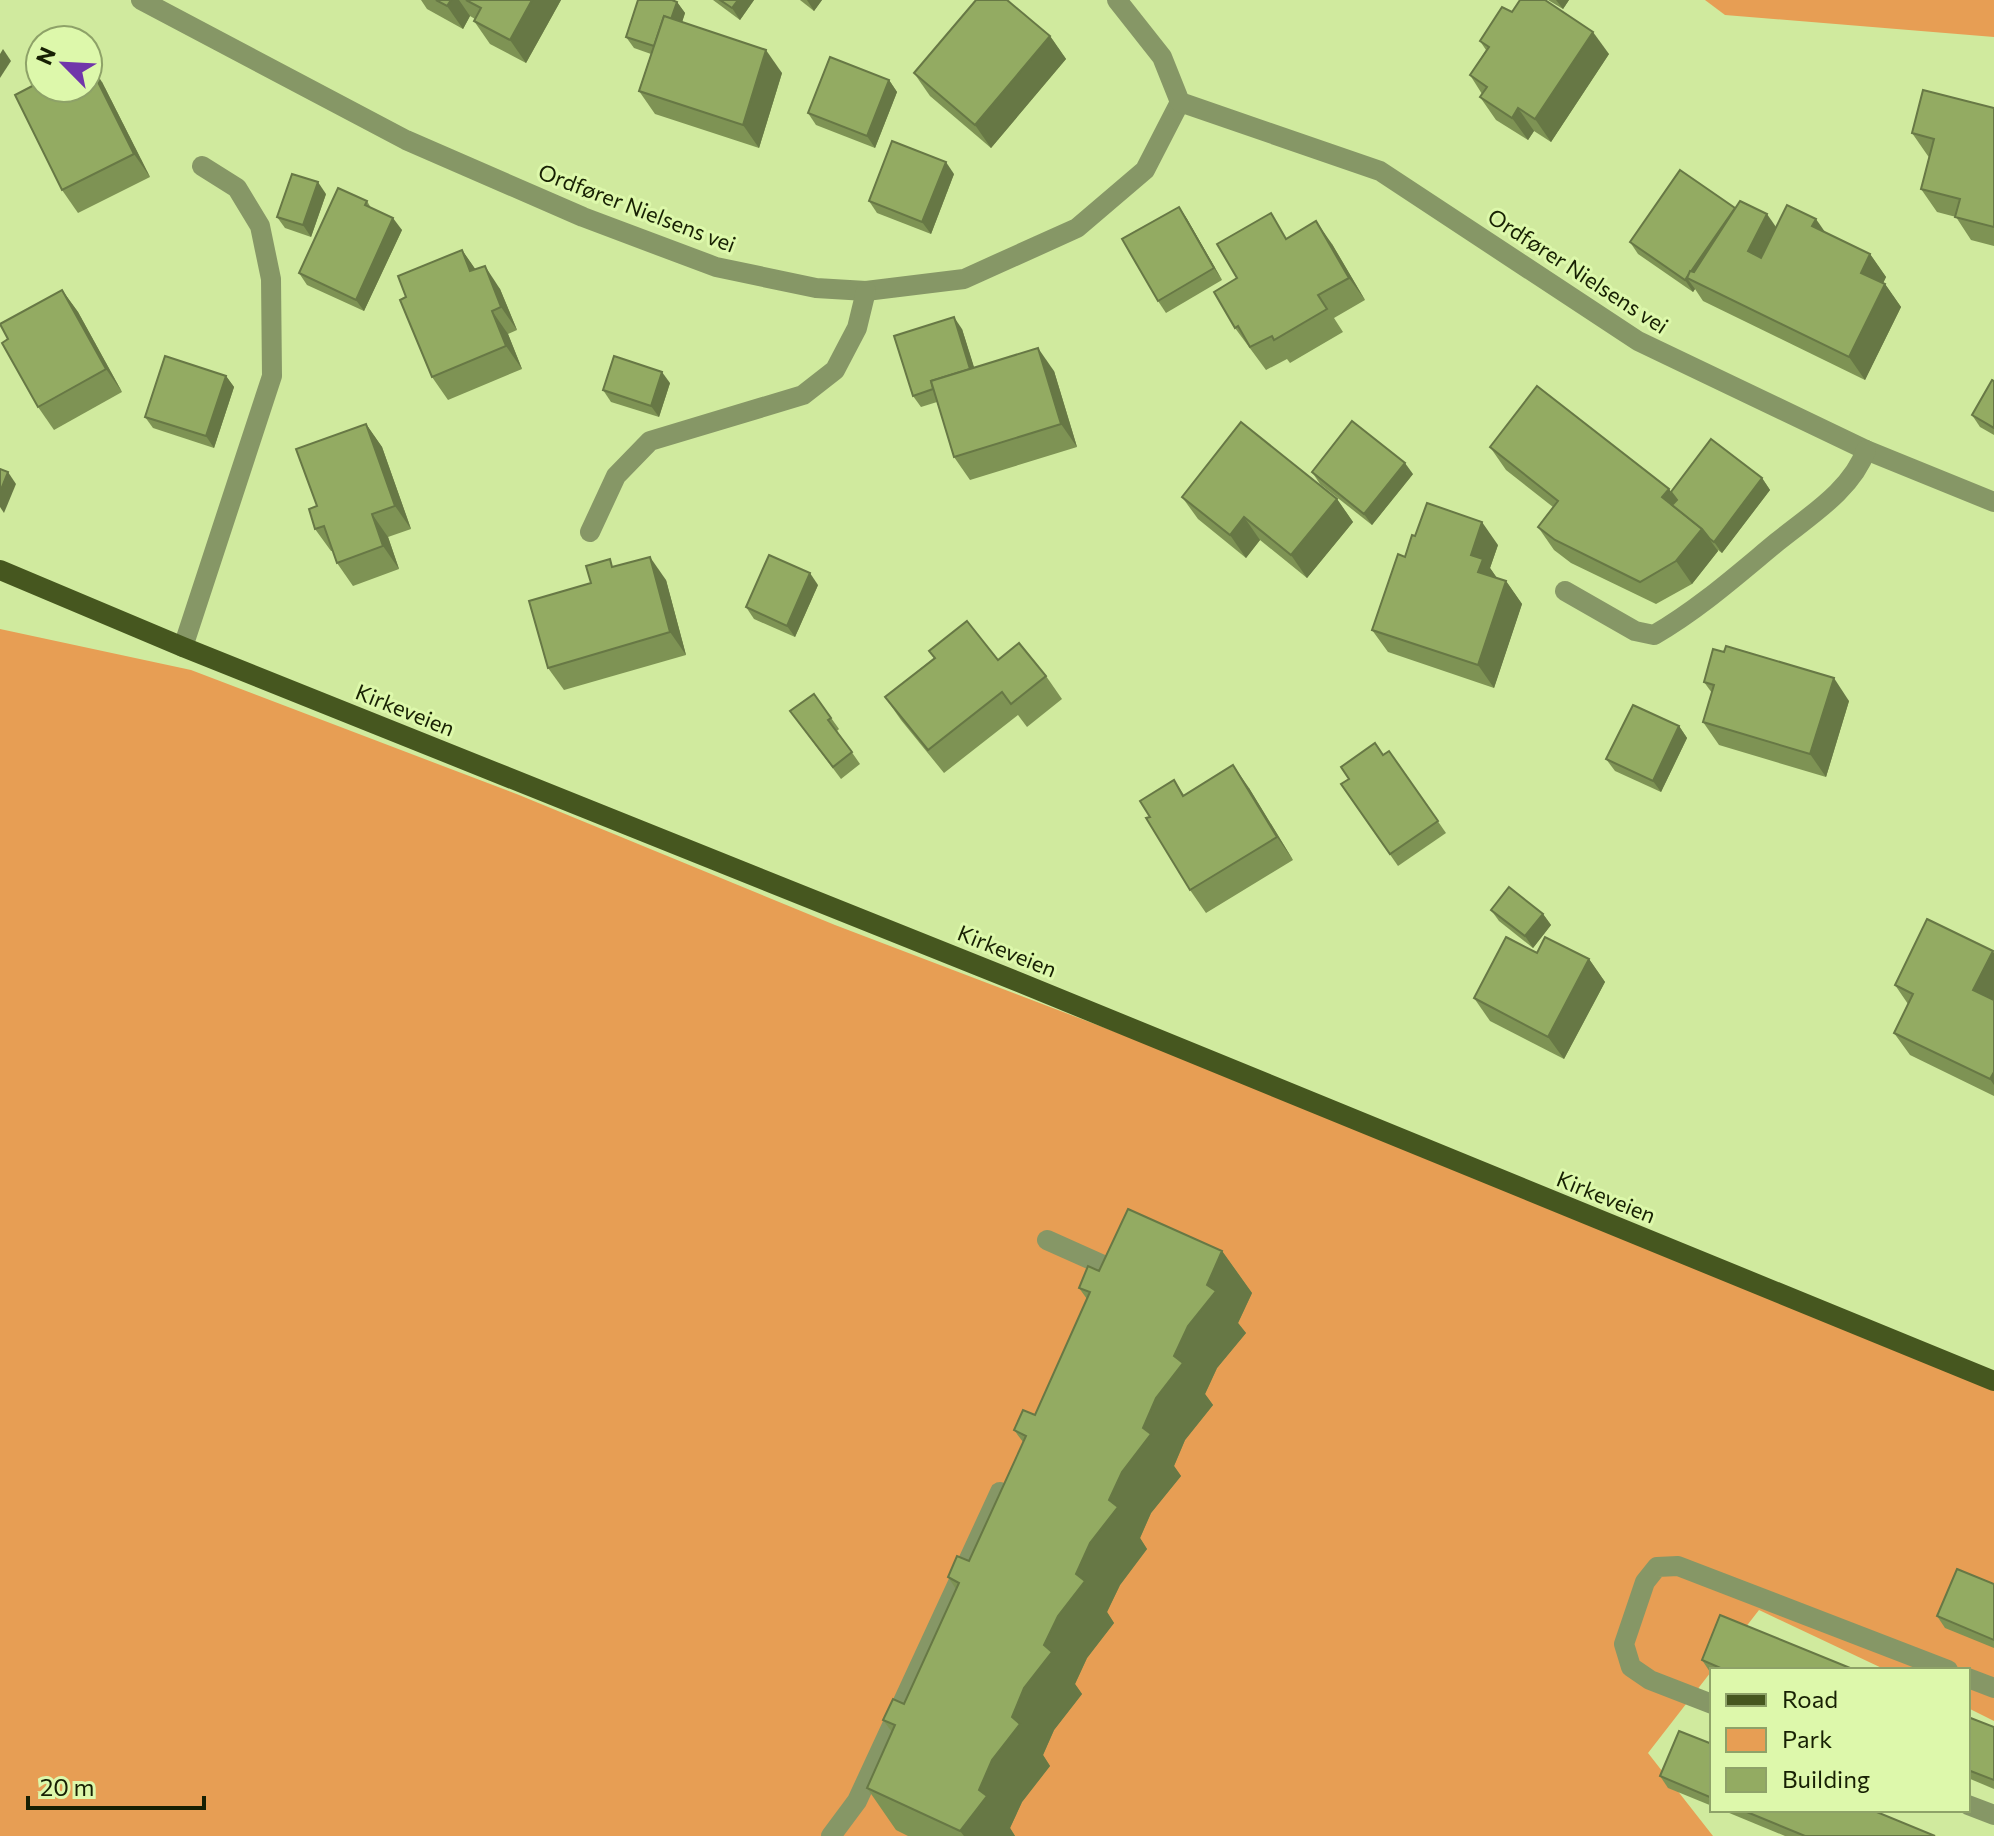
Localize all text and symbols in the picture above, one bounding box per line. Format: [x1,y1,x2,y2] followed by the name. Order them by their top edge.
[24,24,104,104] north arrow
[30,43,61,69] text: N
[535,157,740,258] street label: Ordfører Nielsens vei
[1483,202,1673,339] street label: Ordfører Nielsens vei
[352,677,459,742] street label: Kirkeveien
[954,918,1061,983] street label: Kirkeveien
[1553,1164,1660,1229] street label: Kirkeveien
[1710,1668,1970,1812] legend
[1782,1684,1838,1713] text: Road
[1782,1724,1832,1753] text: Park
[28,1760,204,1810] scale bar
[1782,1764,1870,1793] text: Building
[40,1772,94,1801] text: 20 m

